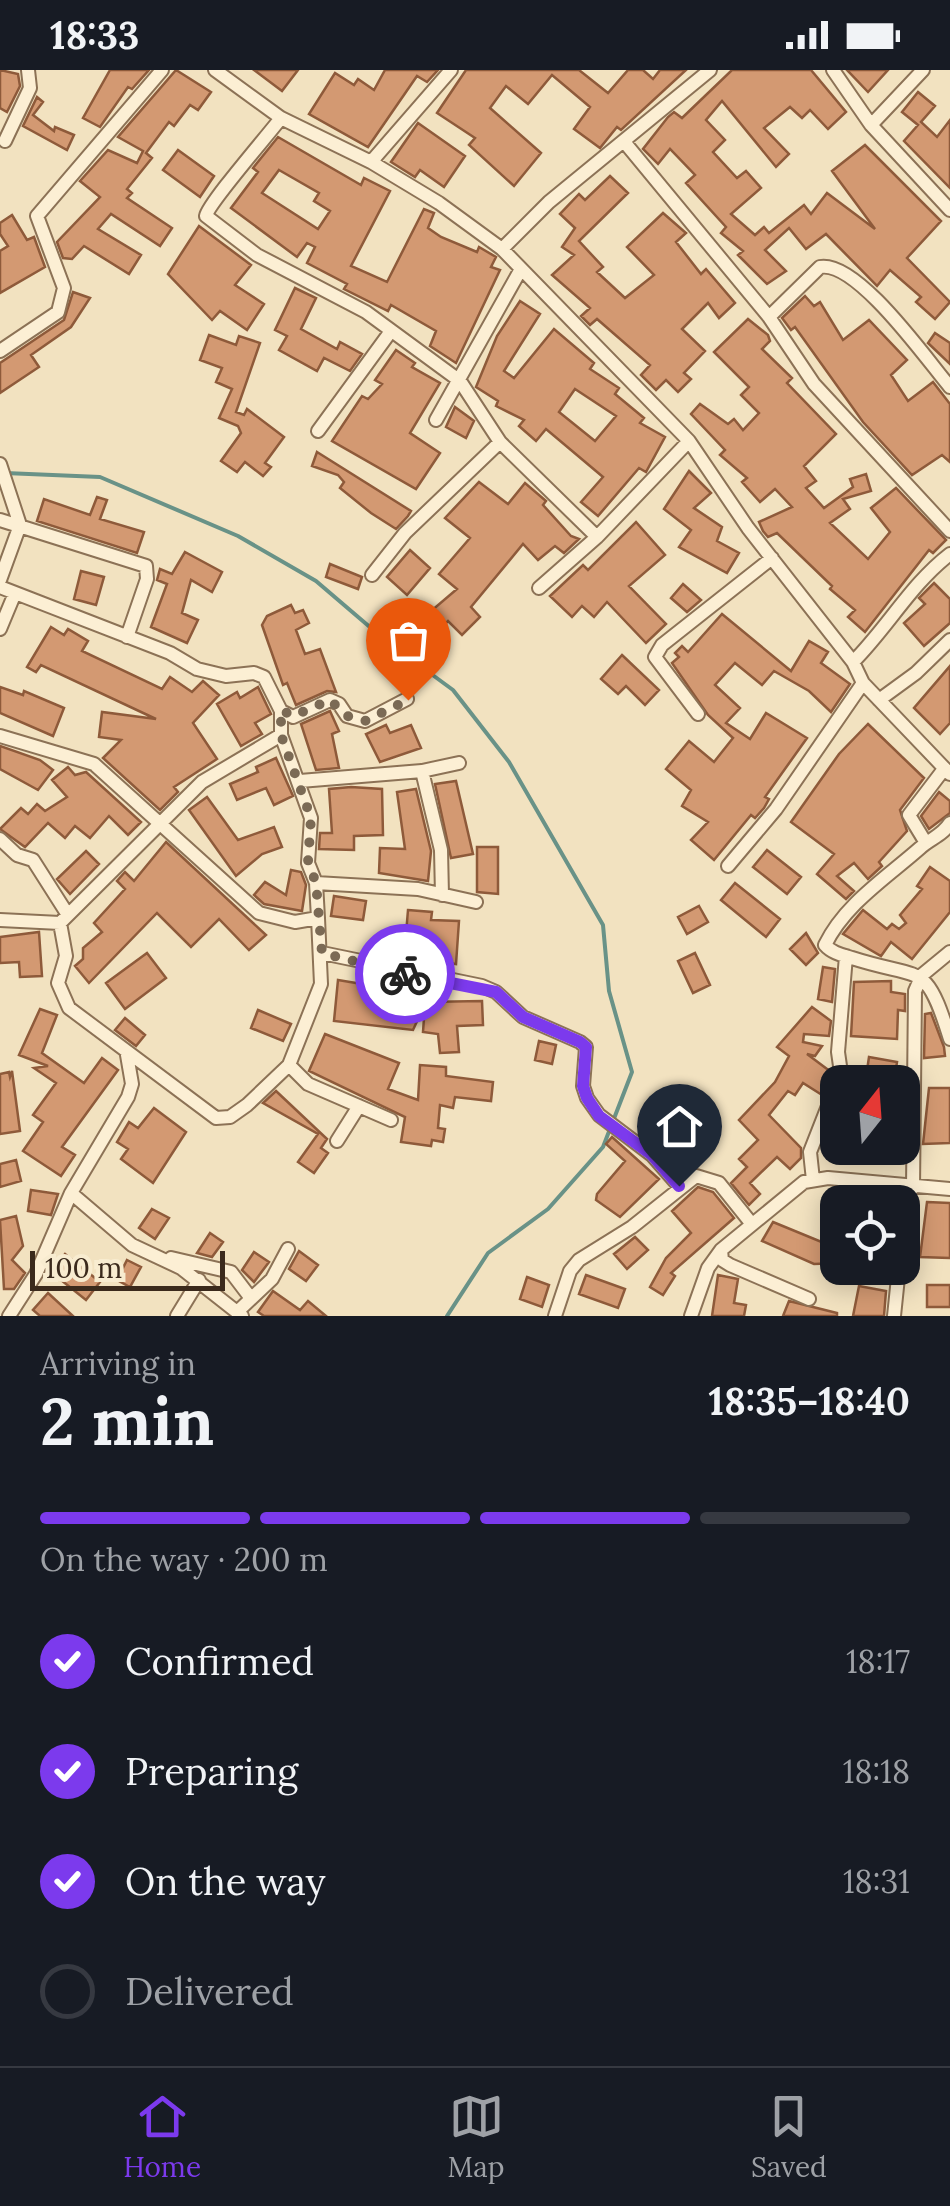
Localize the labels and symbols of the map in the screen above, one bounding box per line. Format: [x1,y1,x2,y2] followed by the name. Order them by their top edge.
[366,598,451,701] pin
[355,924,455,1024] courier
[820,1065,920,1165] north arrow
[637,1084,722,1187] pin
[30,1246,225,1290] scale bar

